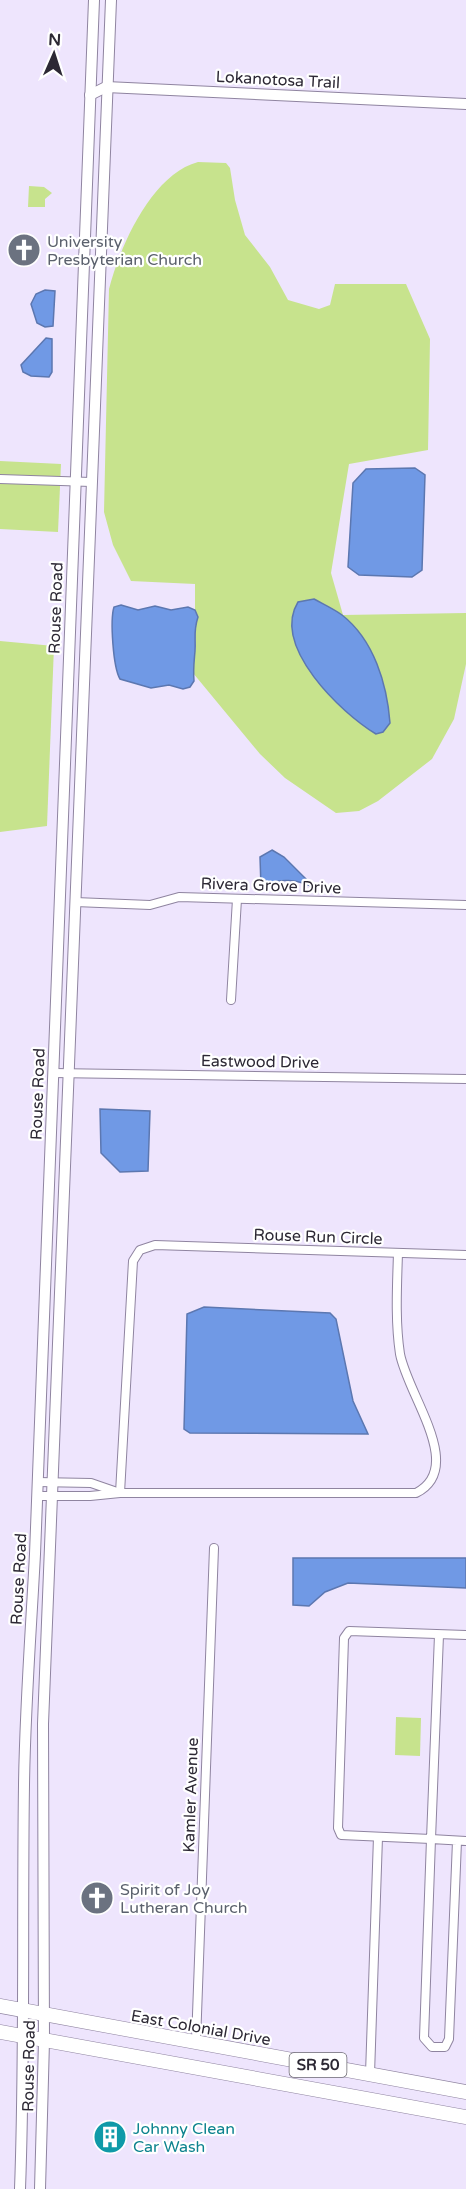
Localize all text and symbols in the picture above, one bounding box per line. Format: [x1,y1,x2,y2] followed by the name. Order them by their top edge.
[24,24,84,84] north arrow
[48,30,62,50] text: N
[215,67,341,93] street label: Lokanotosa Trail
[6,232,42,268] church icon: University Presbyterian Church
[47,232,202,270] place label: University Presbyterian Church
[44,562,68,654] street label: Rouse Road
[200,874,342,898] street label: Rivera Grove Drive
[26,1048,50,1140] street label: Rouse Road
[201,1051,319,1073] street label: Eastwood Drive
[253,1225,383,1249] street label: Rouse Run Circle
[7,1533,31,1625] street label: Rouse Road
[179,1737,203,1853] street label: Kamler Avenue
[79,1880,115,1916] church icon: Spirit of Joy Lutheran Church
[120,1880,248,1918] place label: Spirit of Joy Lutheran Church
[129,2006,272,2050] street label: East Colonial Drive
[18,2020,40,2112] street label: Rouse Road
[290,2053,346,2077] road number: SR 50
[92,2119,128,2155] building icon: Johnny Clean Car Wash
[133,2119,235,2157] place label: Johnny Clean Car Wash

